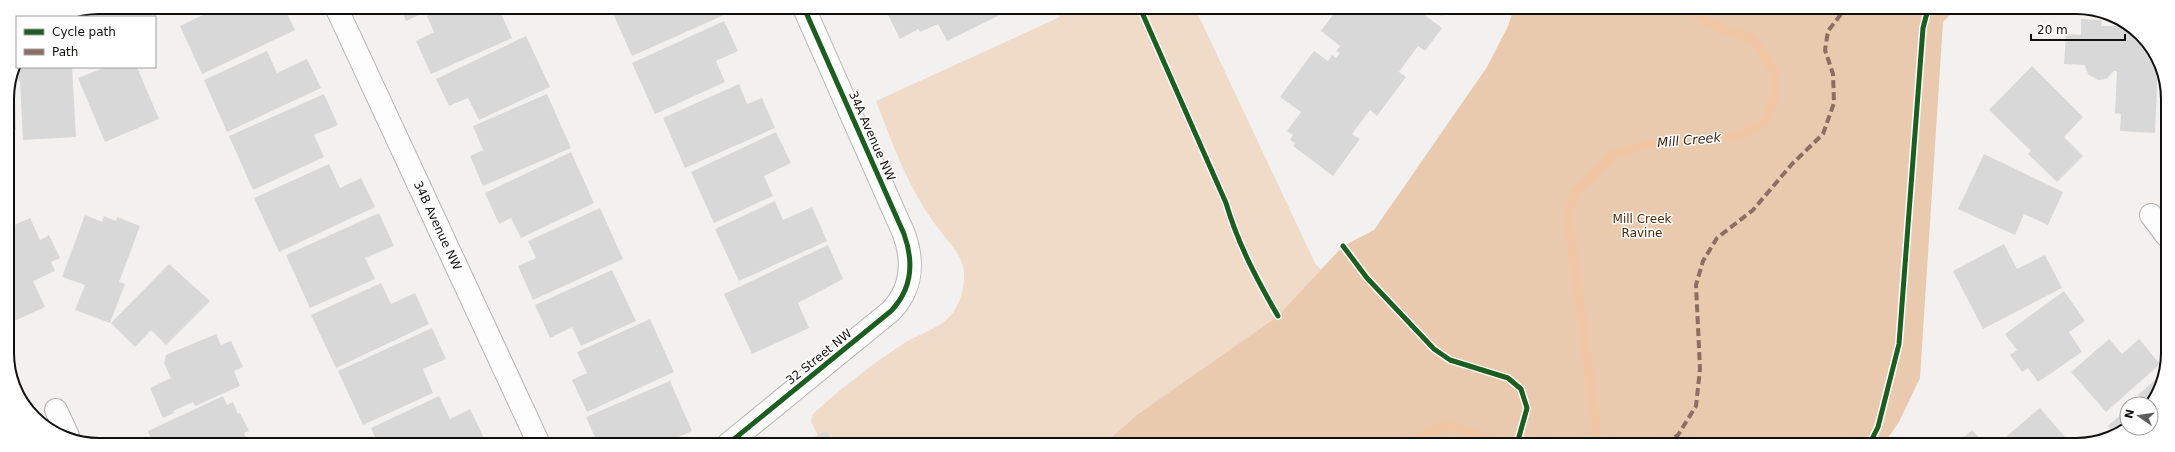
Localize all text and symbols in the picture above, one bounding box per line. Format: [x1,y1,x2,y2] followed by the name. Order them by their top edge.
[16,16,156,68] legend
[2031,16,2125,42] scale bar
[2037,23,2068,37] text: 20 m
[52,25,116,39] text: Cycle path
[52,45,78,59] text: Path
[846,89,898,183] street label: 34A Avenue NW
[1656,130,1722,150] water label: Mill Creek
[411,179,464,272] street label: 34B Avenue NW
[1613,212,1672,240] park label: Mill Creek Ravine
[783,326,855,388] street label: 32 Street NW
[2119,396,2159,436] north arrow
[2122,408,2137,420] text: N

